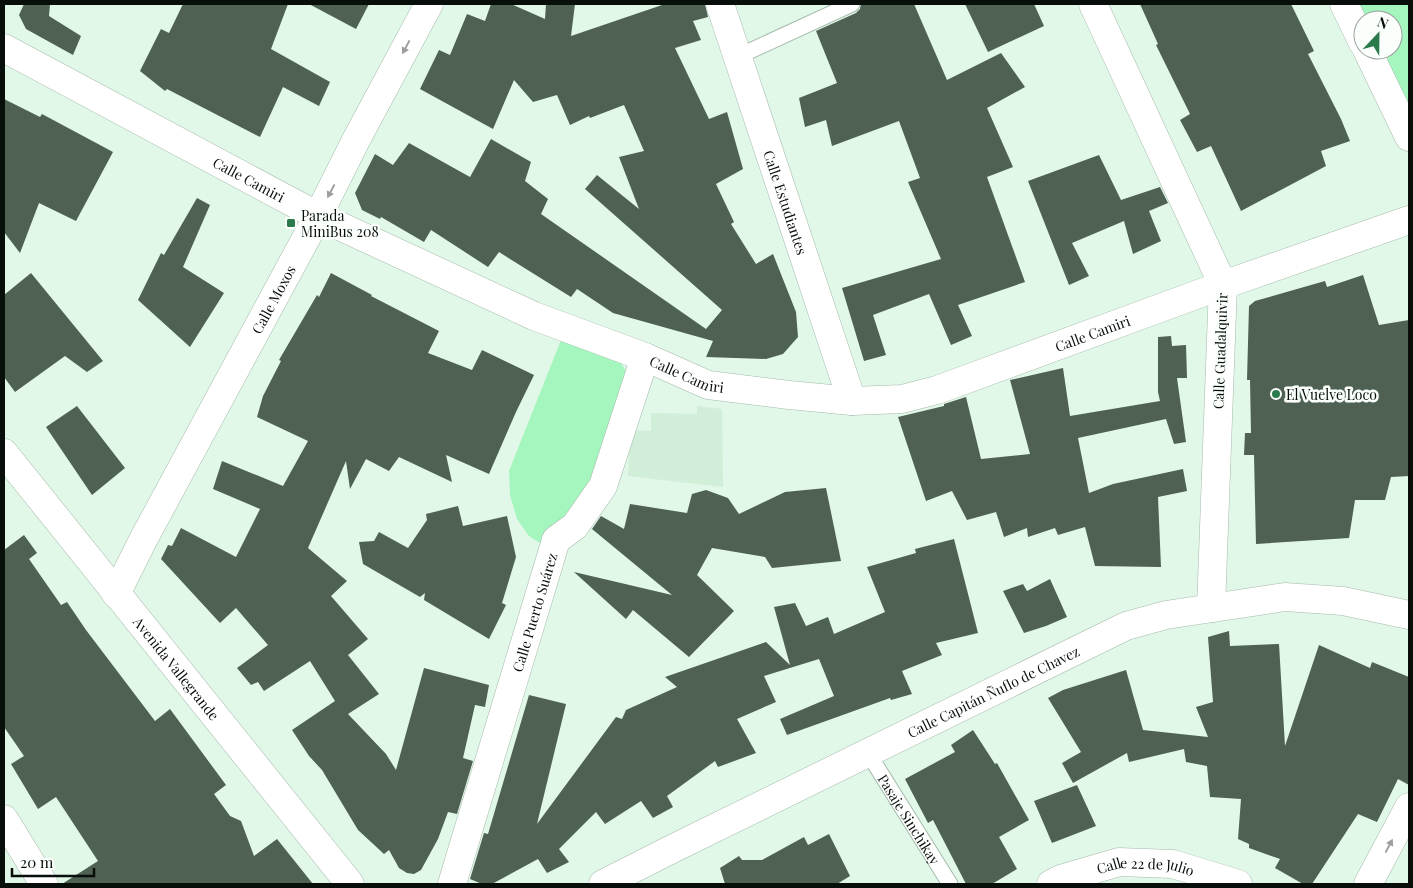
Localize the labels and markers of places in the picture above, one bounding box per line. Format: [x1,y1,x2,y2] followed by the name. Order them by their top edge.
[301,206,379,241] place label: Parada MiniBus 208
[285,217,297,229] marker: Parada MiniBus 208
[1286,385,1377,404] place label: El Vuelve Loco
[1270,388,1282,400] marker: El Vuelve Loco

